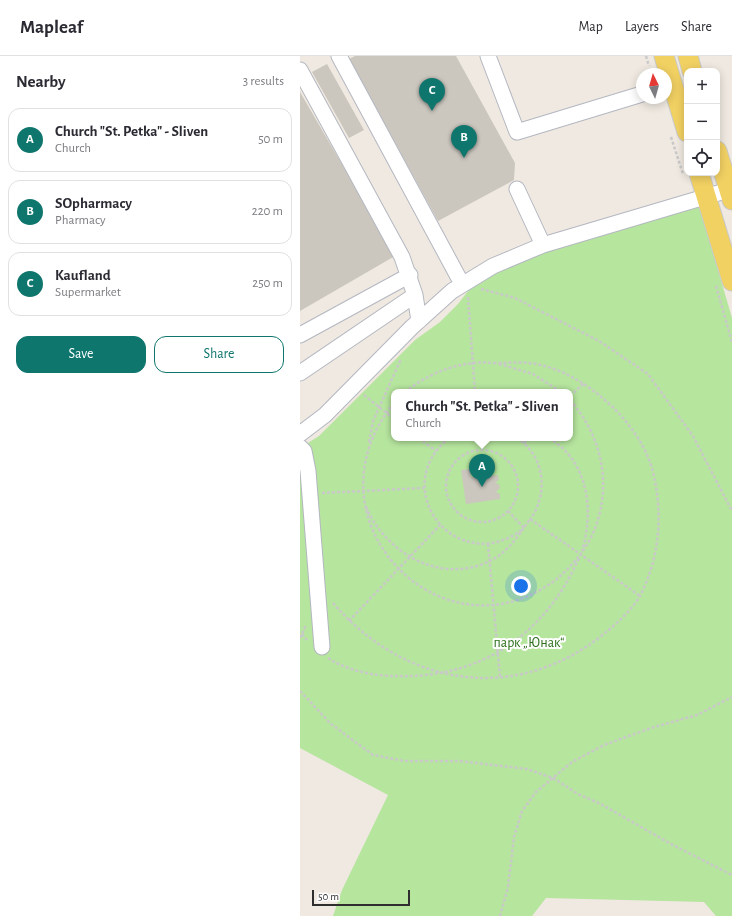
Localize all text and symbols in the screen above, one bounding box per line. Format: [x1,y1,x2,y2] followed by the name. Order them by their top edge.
[20,18,83,37] text: Mapleaf
[578,20,603,34] text: Map
[625,20,659,34] text: Layers
[681,20,712,34] text: Share
[636,68,672,104] north arrow
[684,68,720,176] map controls
[684,68,720,104] button: +
[16,73,66,90] text: Nearby
[243,75,284,88] text: 3 results
[419,78,445,111] pin: C
[684,104,720,140] button: −
[55,124,208,139] text: Church "St. Petka" - Sliven
[451,125,477,158] pin: B
[26,133,34,146] text: A
[258,133,283,146] text: 50 m
[684,140,720,176] button: locate
[55,142,91,155] text: Church
[55,196,132,211] text: SOpharmacy
[26,205,34,218] text: B
[252,205,283,218] text: 220 m
[55,214,106,227] text: Pharmacy
[55,268,111,283] text: Kaufland
[27,277,33,290] text: C
[252,277,283,290] text: 250 m
[55,286,121,299] text: Supermarket
[16,336,146,373] button: Save
[154,336,284,373] button: Share
[391,389,573,441] popup
[405,399,559,414] text: Church "St. Petka" - Sliven
[405,417,441,430] text: Church
[469,454,495,487] pin: A
[511,576,531,596] your location
[493,636,565,650] park label: парк „Юнак“
[312,888,410,907] scale bar
[318,891,339,902] text: 50 m

